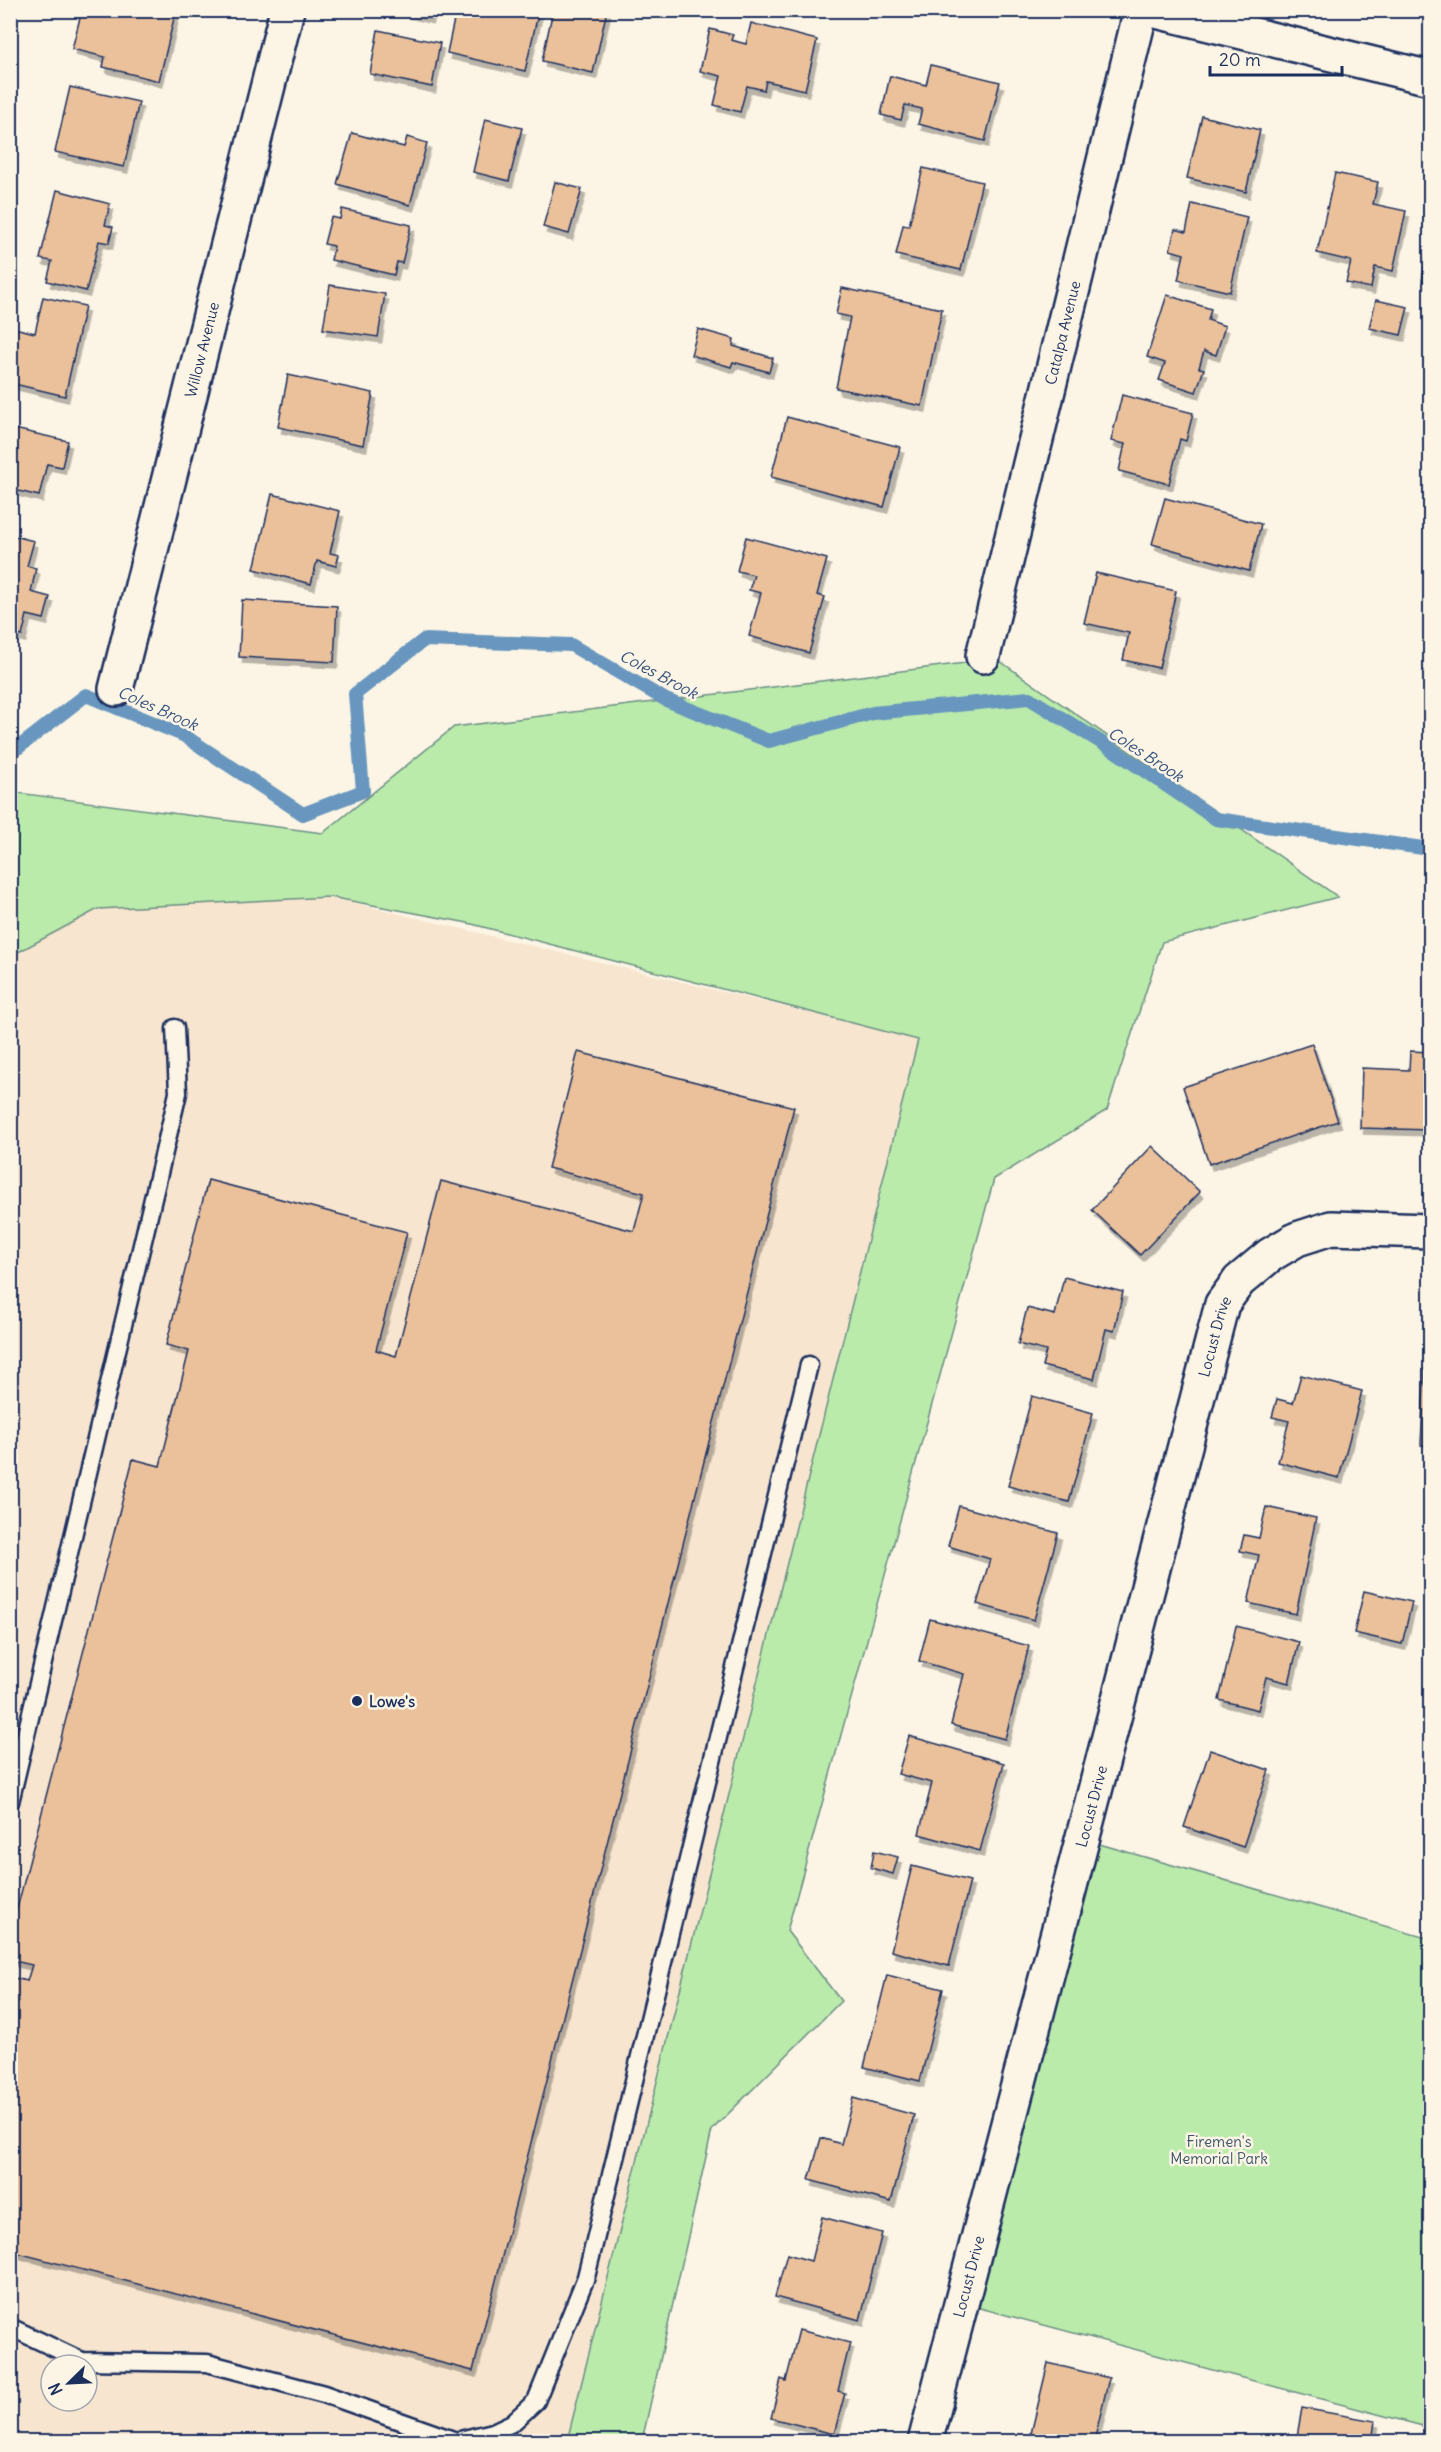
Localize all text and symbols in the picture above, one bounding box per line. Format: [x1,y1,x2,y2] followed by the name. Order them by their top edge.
[1210,39,1342,77] scale bar
[1219,48,1261,71] text: 20 m
[1040,279,1084,386] street label: Catalpa Avenue
[180,300,223,399] street label: Willow Avenue
[616,645,703,704] water label: Coles Brook
[115,681,203,735] water label: Coles Brook
[1105,722,1189,787] water label: Coles Brook
[1194,1291,1235,1379] street label: Locust Drive
[369,1692,415,1711] place label: Lowe's
[350,1694,364,1708] marker: Lowe's
[1071,1763,1111,1849] street label: Locust Drive
[1170,2132,1268,2168] park label: Firemen's Memorial Park
[948,2234,988,2319] street label: Locust Drive
[39,2353,99,2413] north arrow
[44,2380,67,2398] text: N

